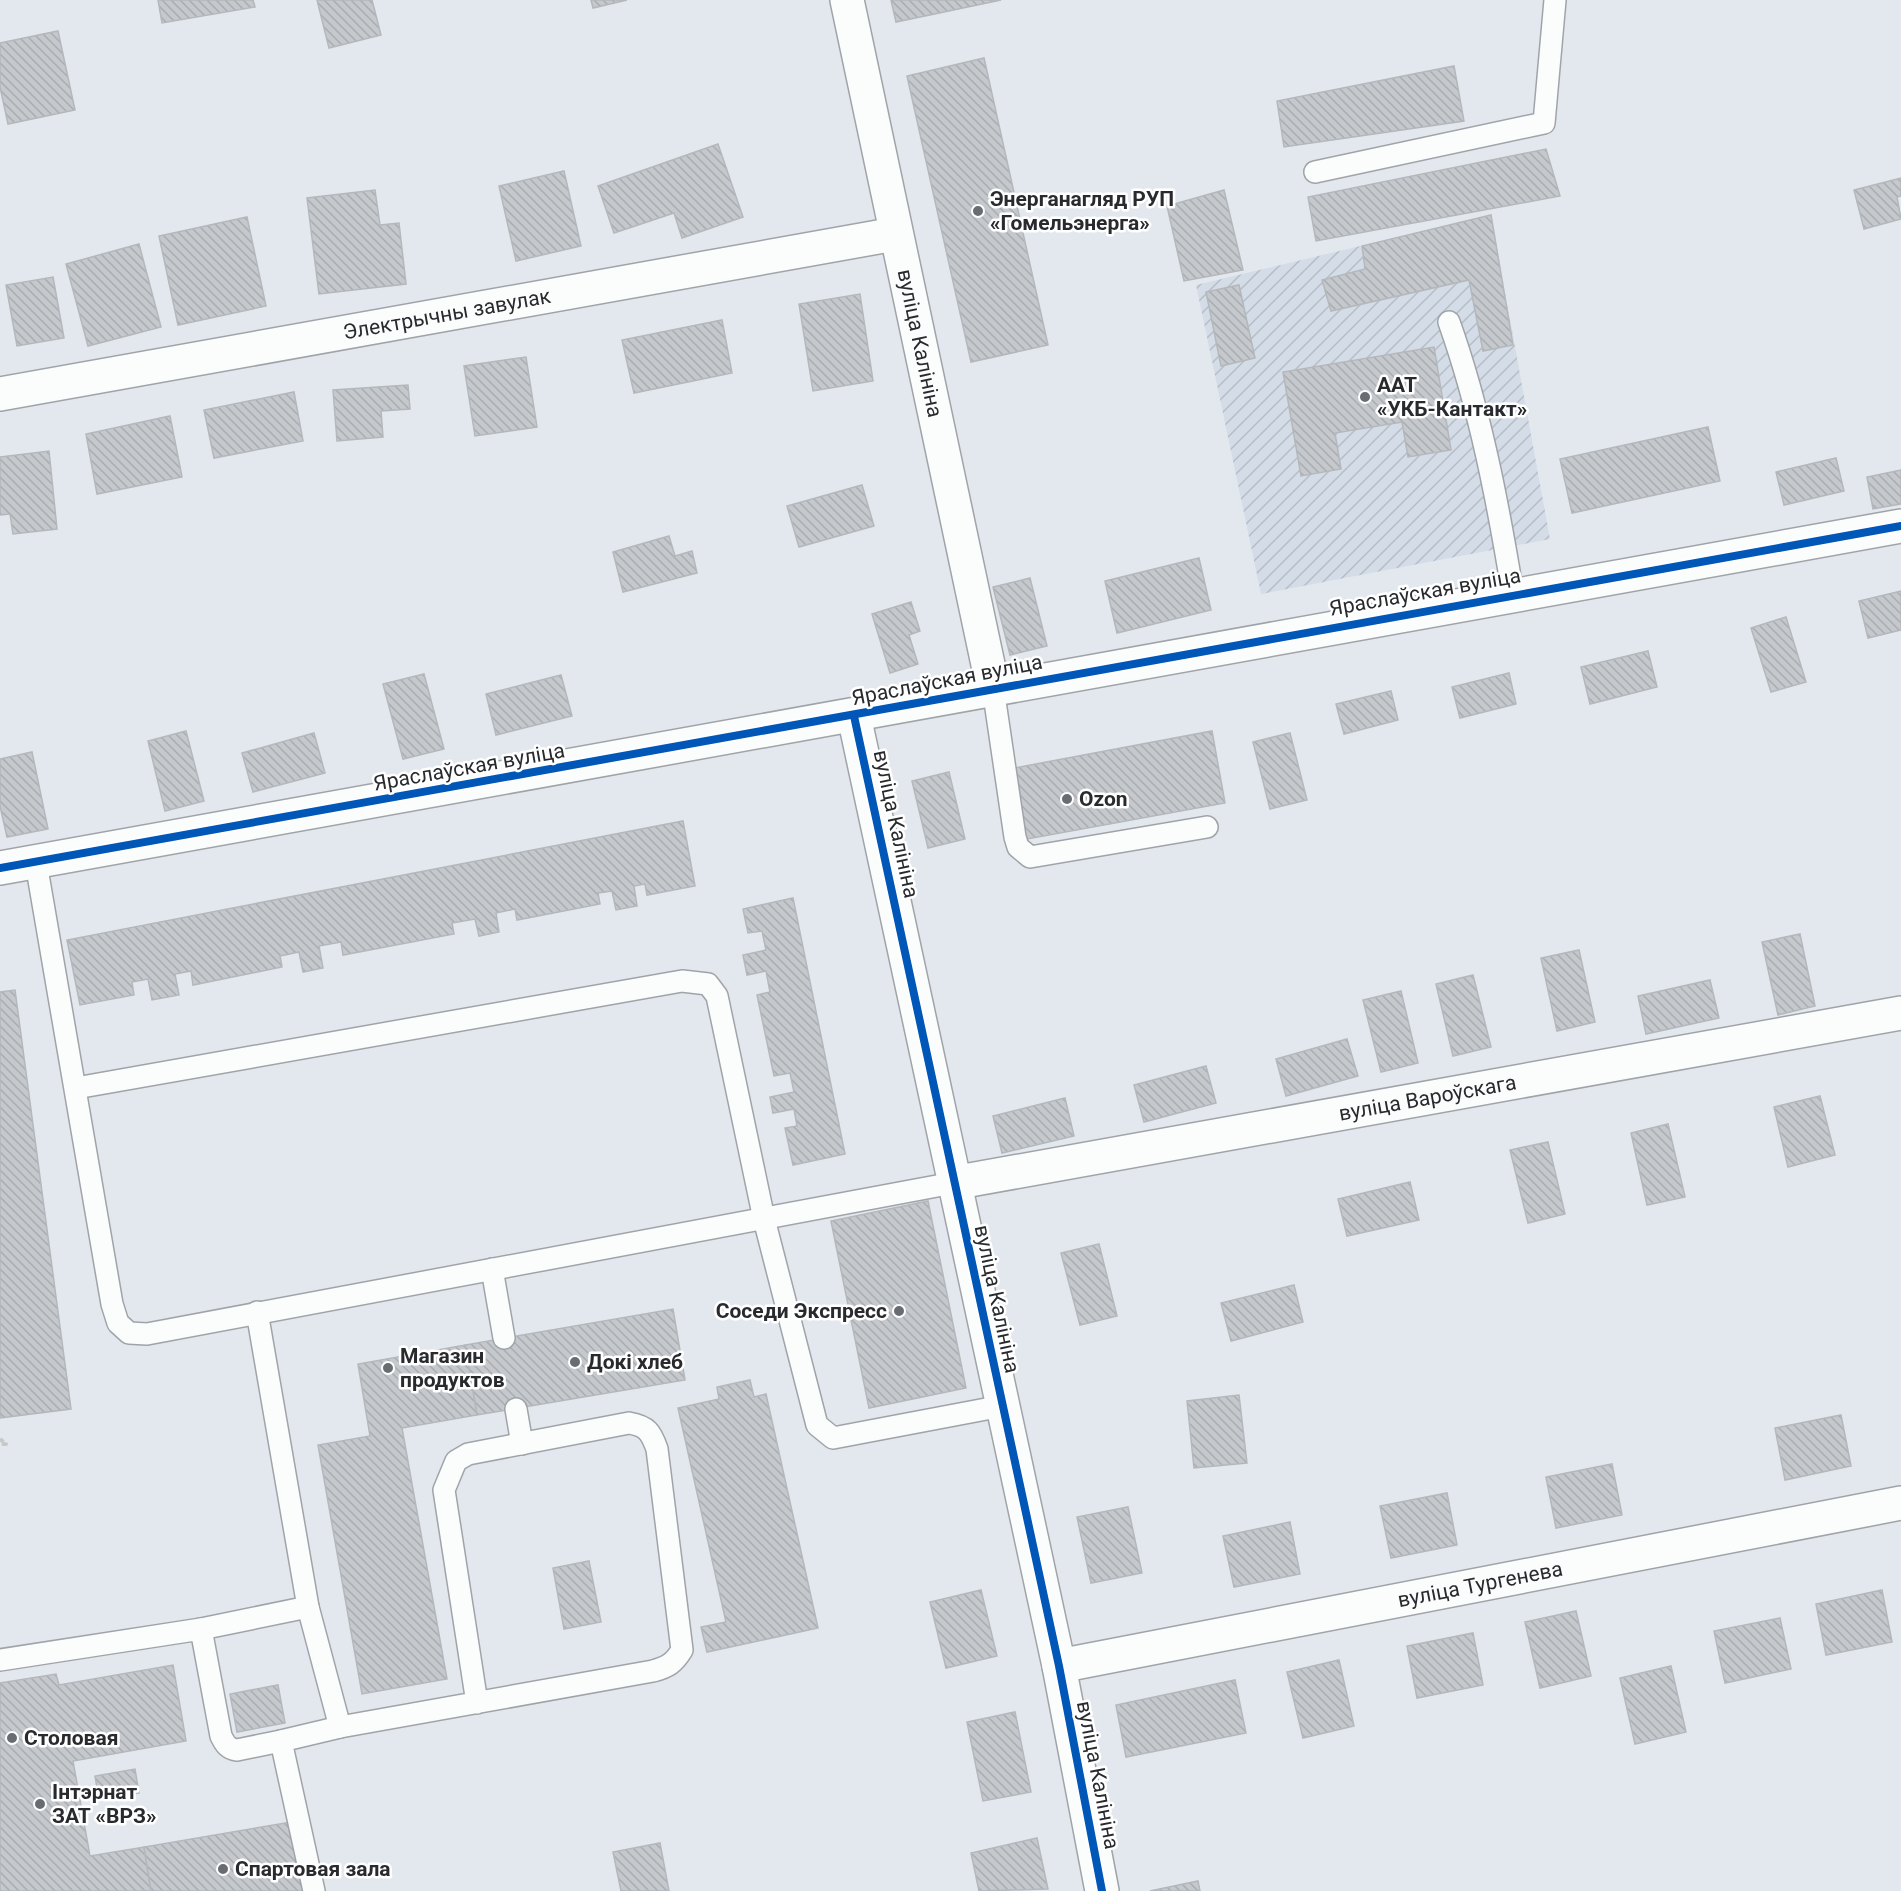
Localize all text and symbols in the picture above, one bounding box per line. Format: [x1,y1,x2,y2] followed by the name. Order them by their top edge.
[990,187,1174,235] place label: Энерганагляд РУП «Гомельэнерга»
[971,204,985,218] marker: Энерганагляд РУП «Гомельэнерга»
[892,267,947,420] street label: вуліца Калініна
[341,284,553,344] street label: Электрычны завулак
[1377,373,1527,421] place label: ААТ «УКБ-Кантакт»
[1358,390,1372,404] marker: ААТ «УКБ-Кантакт»
[1327,563,1523,621] street label: Яраслаўская вуліца
[850,650,1044,710] street label: Яраслаўская вуліца
[371,738,567,796] street label: Яраслаўская вуліца
[869,748,923,900] street label: вуліца Калініна
[1079,787,1128,811] place label: Ozon
[1060,792,1074,806] marker: Ozon
[1337,1070,1518,1126] street label: вуліца Вароўскага
[970,1223,1024,1375] street label: вуліца Калініна
[716,1299,887,1323] place label: Соседи Экспресс
[892,1304,906,1318] marker: Соседи Экспресс
[400,1344,505,1392] place label: Магазин продуктов
[587,1350,683,1374] place label: Докі хлеб
[568,1355,582,1369] marker: Докі хлеб
[381,1361,395,1375] marker: Магазин продуктов
[1396,1557,1565,1612] street label: вуліца Тургенева
[1072,1699,1124,1851] street label: вуліца Калініна
[24,1726,118,1750] place label: Столовая
[5,1731,19,1745] marker: Столовая
[52,1780,156,1828] place label: Інтэрнат ЗАТ «ВРЗ»
[33,1797,47,1811] marker: Інтэрнат ЗАТ «ВРЗ»
[235,1857,391,1881] place label: Спартовая зала
[216,1862,230,1876] marker: Спартовая зала

